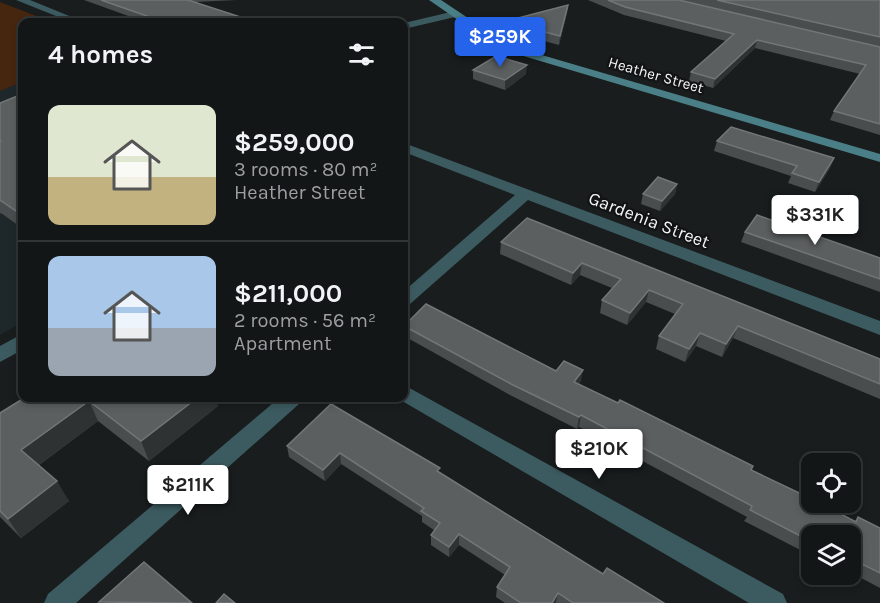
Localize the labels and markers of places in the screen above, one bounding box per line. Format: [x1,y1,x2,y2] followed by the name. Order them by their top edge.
[458,17,542,68] pin: $259K
[773,195,857,246] pin: $331K
[557,429,641,480] pin: $210K
[146,465,230,516] pin: $211K

